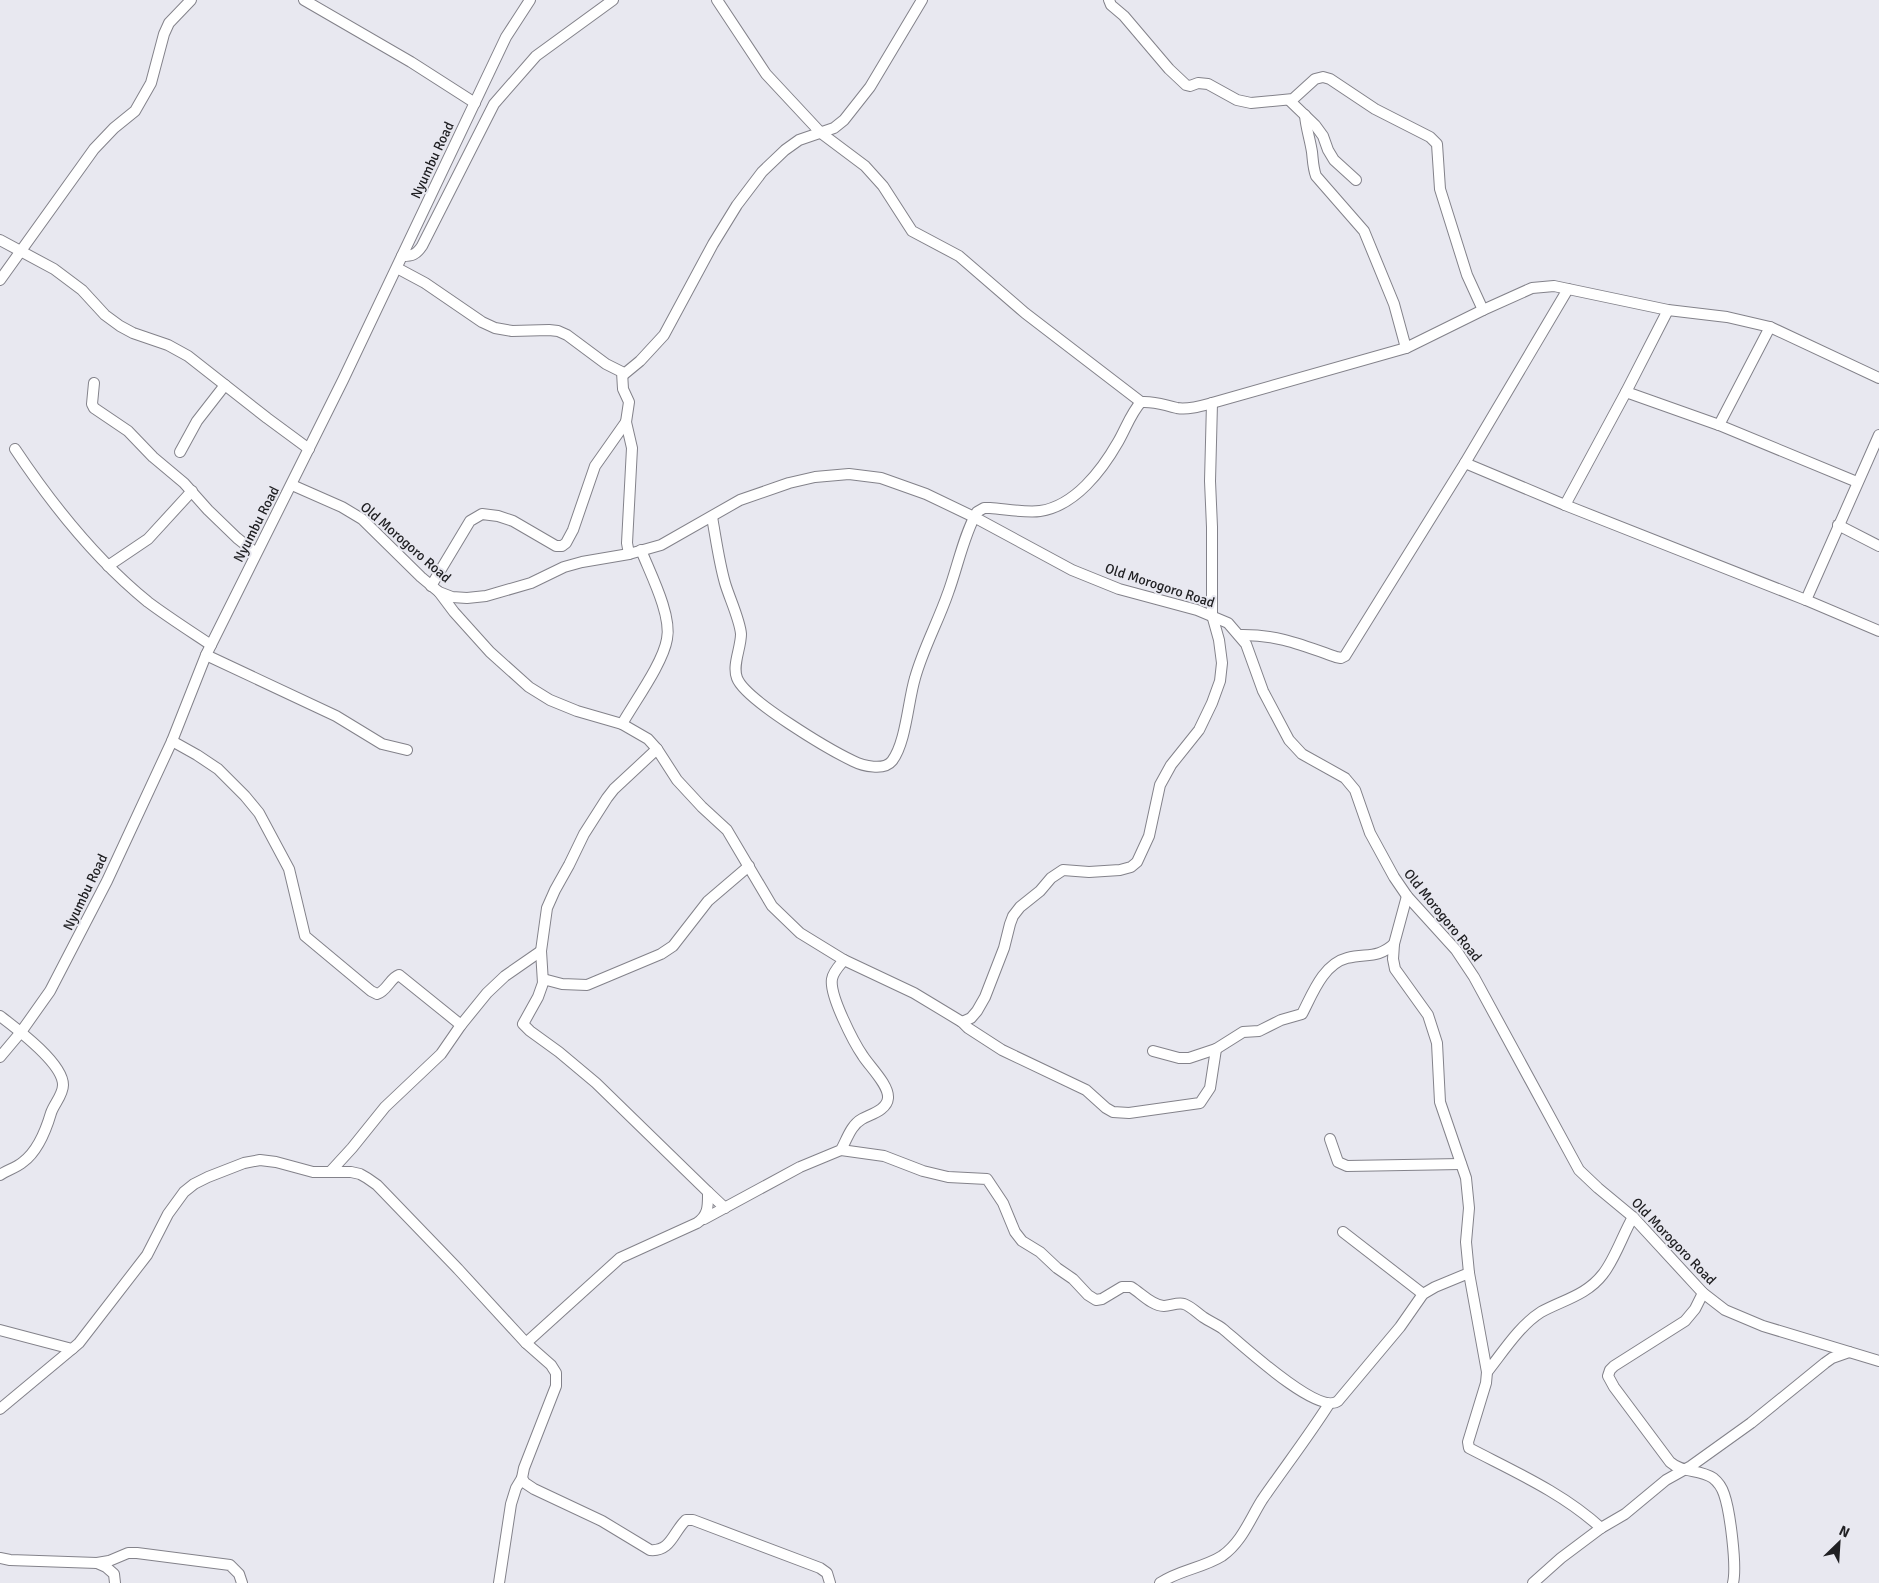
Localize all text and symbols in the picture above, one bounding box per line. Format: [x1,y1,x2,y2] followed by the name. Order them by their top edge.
[407,119,458,201] street label: Nyumbu Road
[230,483,283,565] street label: Nyumbu Road
[357,498,454,586] street label: Old Morogoro Road
[1103,560,1217,611] street label: Old Morogoro Road
[60,851,111,933] street label: Nyumbu Road
[1400,866,1485,965] street label: Old Morogoro Road
[1628,1194,1719,1288] street label: Old Morogoro Road
[1814,1518,1864,1568] north arrow
[1836,1522,1852,1541] text: N

